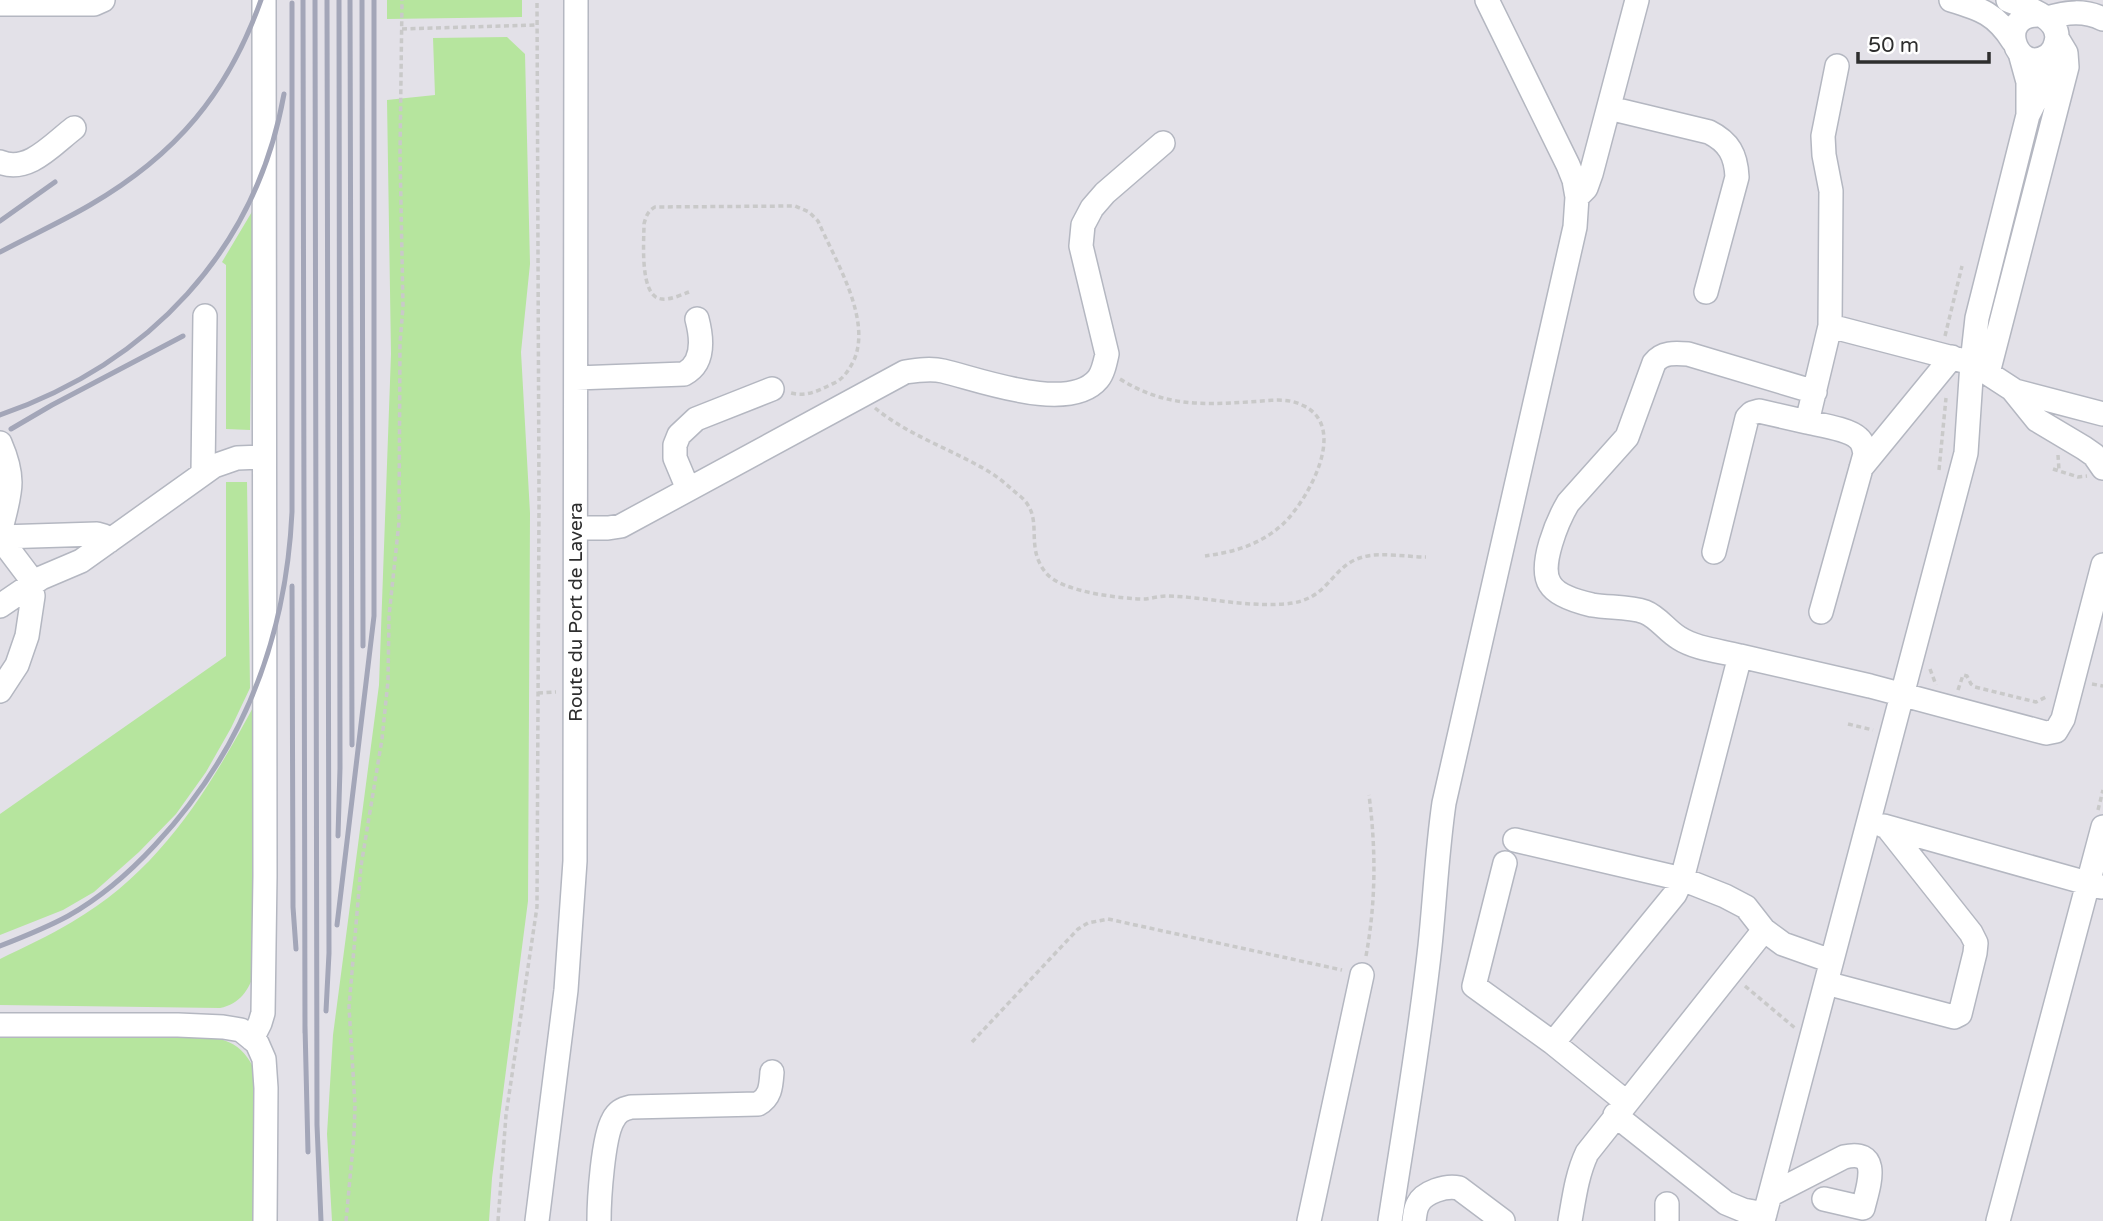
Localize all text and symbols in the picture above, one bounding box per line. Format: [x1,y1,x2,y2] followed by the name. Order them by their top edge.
[1858,21,1989,65] scale bar
[1868,33,1919,58] text: 50 m
[565,502,587,722] street label: Route du Port de Lavera

